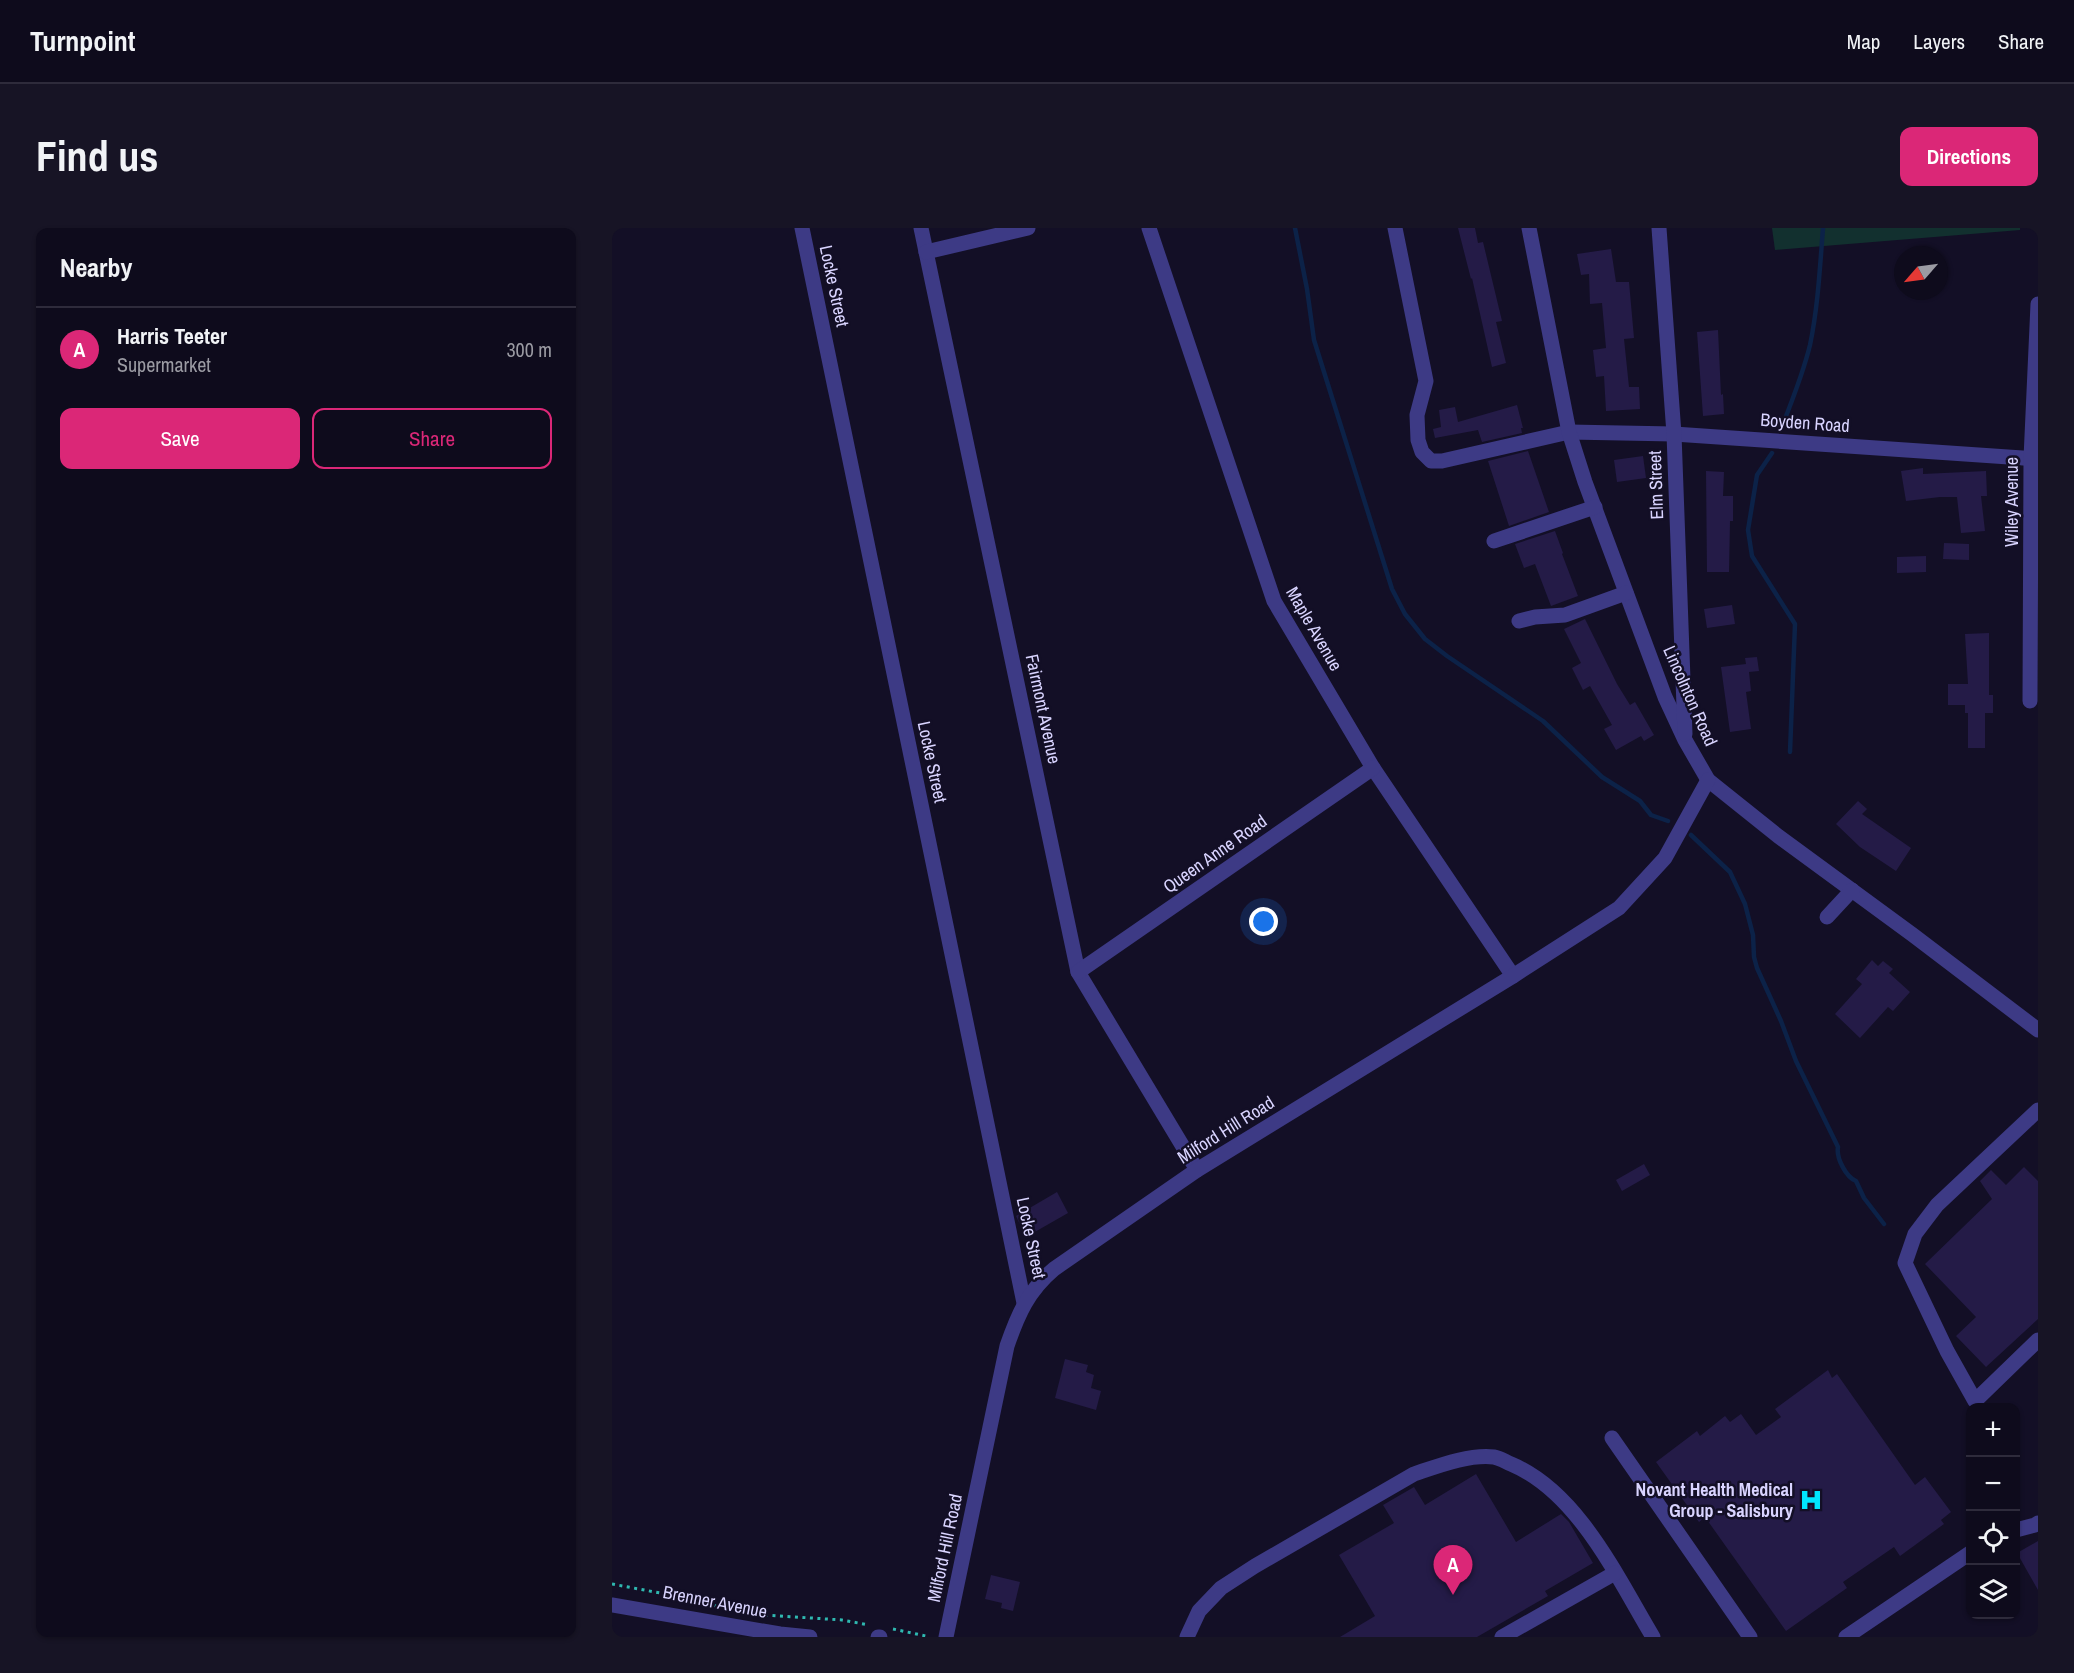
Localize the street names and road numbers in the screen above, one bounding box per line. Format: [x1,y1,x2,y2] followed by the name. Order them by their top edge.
[814,243,855,329] street label: Locke Street
[1760,407,1851,438] street label: Boyden Road
[1642,450,1669,520] street label: Elm Street
[1999,457,2024,547] street label: Wiley Avenue
[1280,582,1349,675] street label: Maple Avenue
[1657,642,1724,750] street label: Lincolnton Road
[1020,652,1067,766] street label: Fairmont Avenue
[912,719,953,805] street label: Locke Street
[1158,809,1272,899] street label: Queen Anne Road
[1173,1090,1279,1169] street label: Milford Hill Road
[1011,1195,1052,1281] street label: Locke Street
[921,1492,968,1604] street label: Milford Hill Road
[661,1579,769,1624] street label: Brenner Avenue

